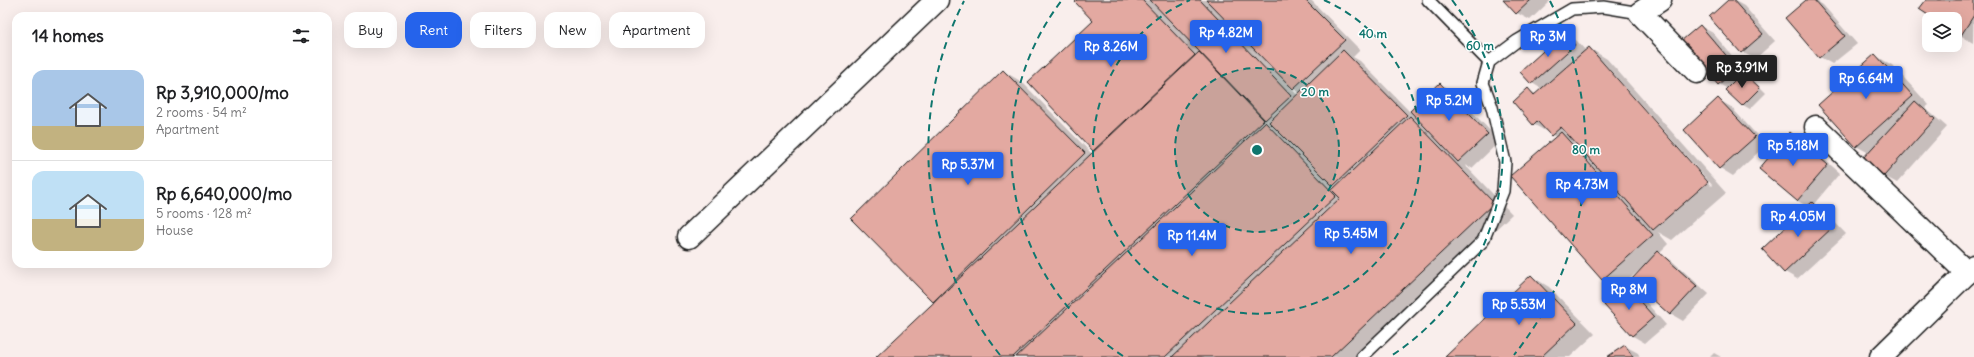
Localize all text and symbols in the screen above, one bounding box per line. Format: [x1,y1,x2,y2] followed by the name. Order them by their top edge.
[344,12,397,48] chip: Buy
[405,12,462,48] chip: Rent
[470,12,536,48] chip: Filters
[544,12,601,48] chip: New
[609,12,705,48] chip: Apartment
[1922,12,1962,52] map controls
[1922,12,1962,52] button: layers
[1185,20,1267,54] pin: Rp 4.82M
[1199,24,1253,41] text: Rp 4.82M
[1520,24,1576,58] pin: Rp 3M
[32,25,104,47] text: 14 homes
[290,25,312,47] icon: filters
[1359,26,1388,41] text: 40 m
[1530,28,1566,45] text: Rp 3M
[1070,34,1152,68] pin: Rp 8.26M
[1084,38,1138,55] text: Rp 8.26M
[1466,38,1495,53] text: 60 m
[1701,55,1783,89] pin: Rp 3.91M
[1716,59,1768,76] text: Rp 3.91M
[1825,66,1907,100] pin: Rp 6.64M
[1839,70,1893,87] text: Rp 6.64M
[156,82,289,104] text: Rp 3,910,000/mo
[1301,84,1329,99] text: 20 m
[64,86,112,134] icon: home
[1412,88,1486,122] pin: Rp 5.2M
[1426,92,1472,109] text: Rp 5.2M
[156,104,247,121] text: 2 rooms · 54 m²
[156,121,219,138] text: Apartment
[1752,133,1834,167] pin: Rp 5.18M
[1767,137,1819,154] text: Rp 5.18M
[1572,142,1601,157] text: 80 m
[1250,143,1264,157] centre of rings
[927,152,1009,186] pin: Rp 5.37M
[941,156,995,173] text: Rp 5.37M
[1541,172,1623,206] pin: Rp 4.73M
[1555,176,1609,193] text: Rp 4.73M
[156,183,292,205] text: Rp 6,640,000/mo
[64,187,112,235] icon: home
[1757,204,1839,238] pin: Rp 4.05M
[156,205,252,222] text: 5 rooms · 128 m²
[1770,208,1826,225] text: Rp 4.05M
[1310,221,1392,255] pin: Rp 5.45M
[156,222,193,239] text: House
[1151,223,1233,257] pin: Rp 11.4M
[1324,225,1378,242] text: Rp 5.45M
[1167,227,1217,244] text: Rp 11.4M
[1601,277,1657,311] pin: Rp 8M
[1611,281,1647,298] text: Rp 8M
[1478,292,1560,326] pin: Rp 5.53M
[1492,296,1546,313] text: Rp 5.53M

